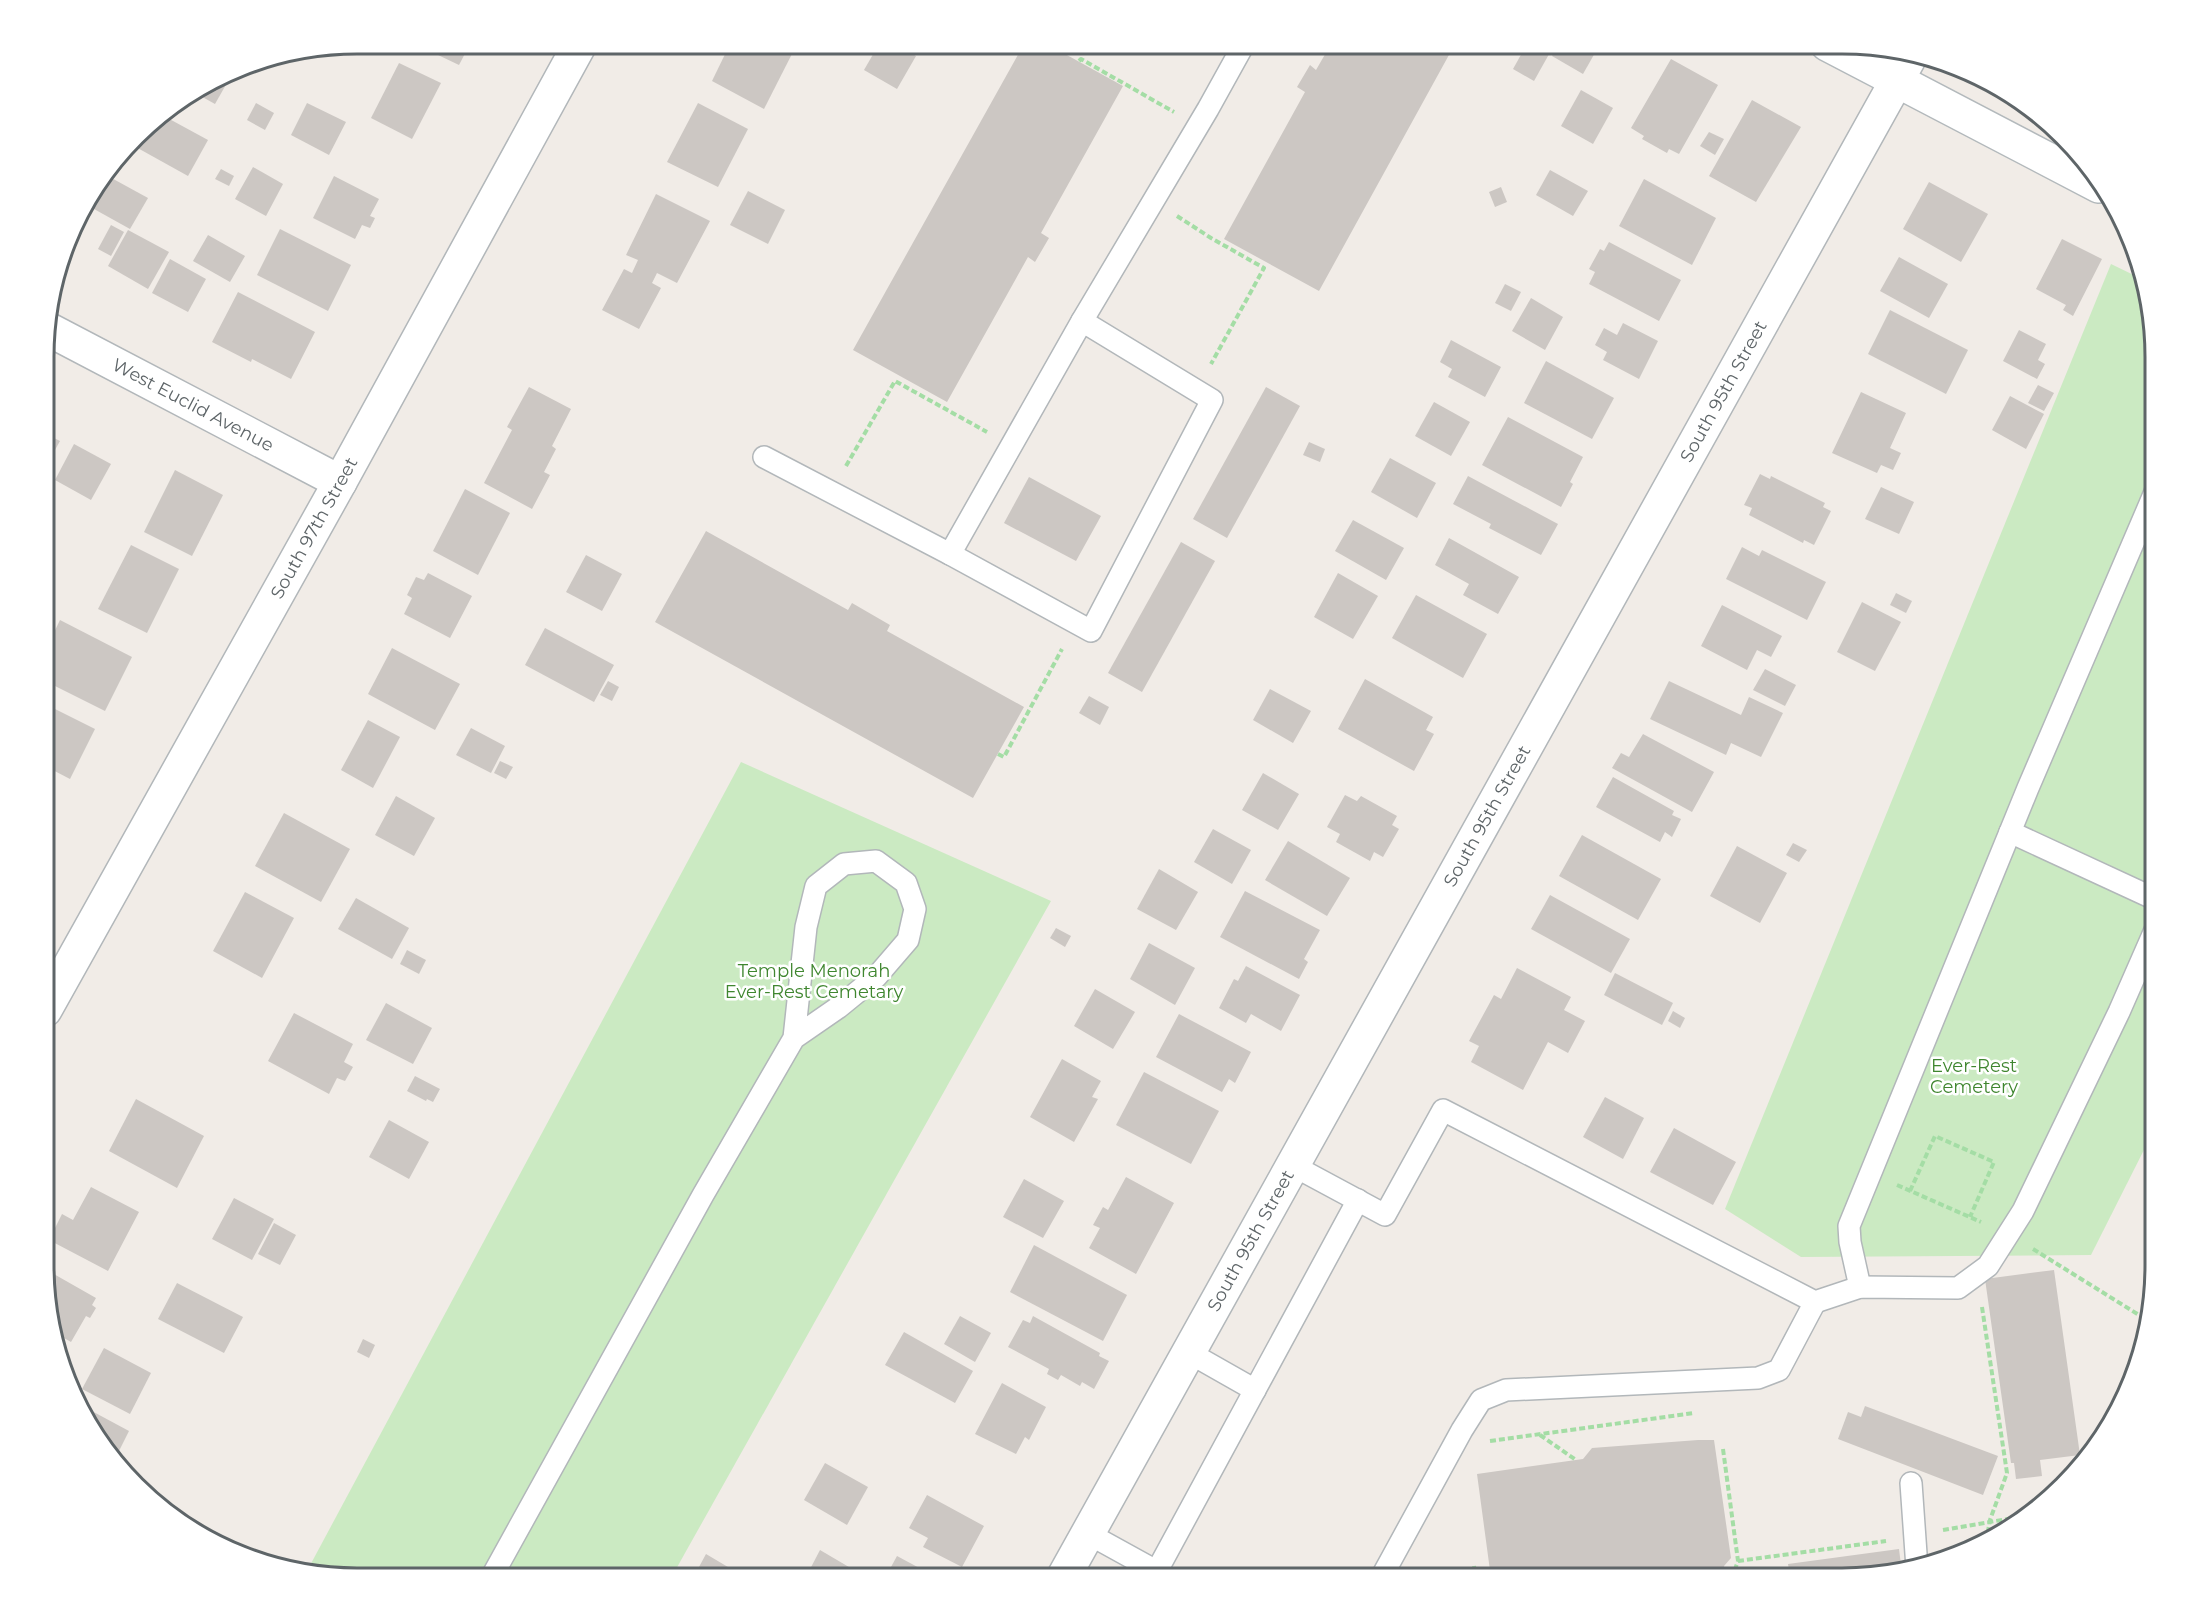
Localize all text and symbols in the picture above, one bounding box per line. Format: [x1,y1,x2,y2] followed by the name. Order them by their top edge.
[1675,317,1772,466] street label: South 95th Street
[109,354,278,456] street label: West Euclid Avenue
[266,454,362,603] street label: South 97th Street
[1439,742,1535,891] street label: South 95th Street
[725,960,903,1003] park label: Temple Menorah Ever-Rest Cemetary
[1930,1055,2018,1098] park label: Ever-Rest Cemetery
[1203,1166,1299,1315] street label: South 95th Street

